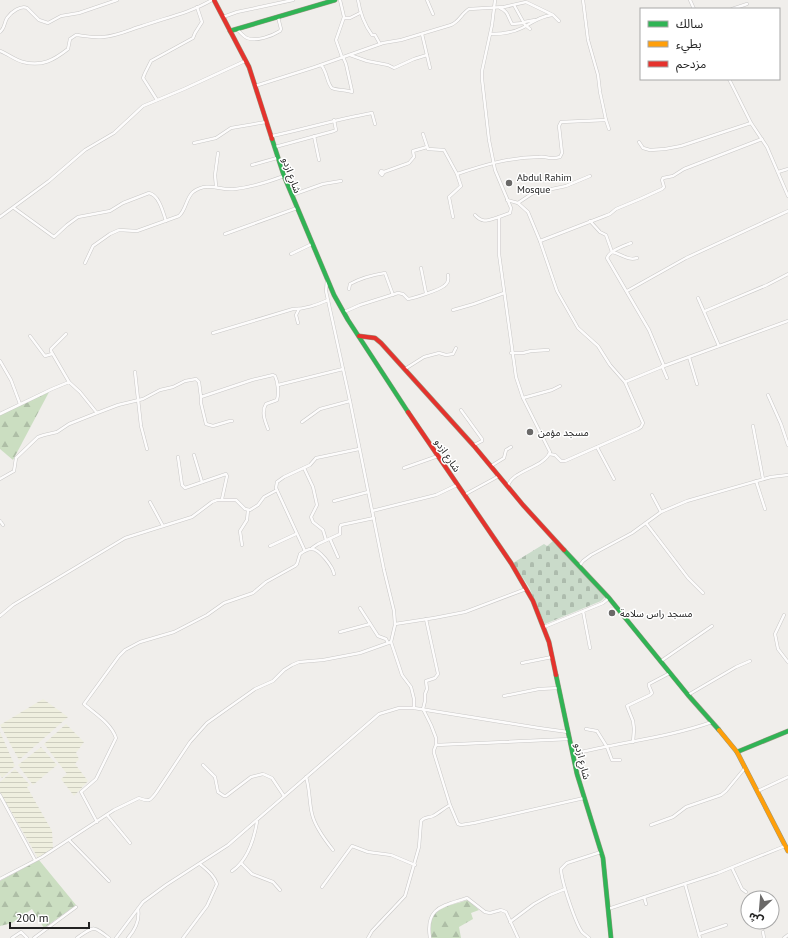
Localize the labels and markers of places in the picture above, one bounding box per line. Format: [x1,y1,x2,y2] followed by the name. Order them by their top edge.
[517,171,572,196] place label: Abdul Rahim Mosque
[504,178,514,188] marker: Abdul Rahim Mosque
[538,426,589,439] place label: مسجد مؤمن
[525,427,535,437] marker: مسجد مؤمن
[620,607,693,620] place label: مسجد راس سلامة
[607,608,617,618] marker: مسجد راس سلامة

